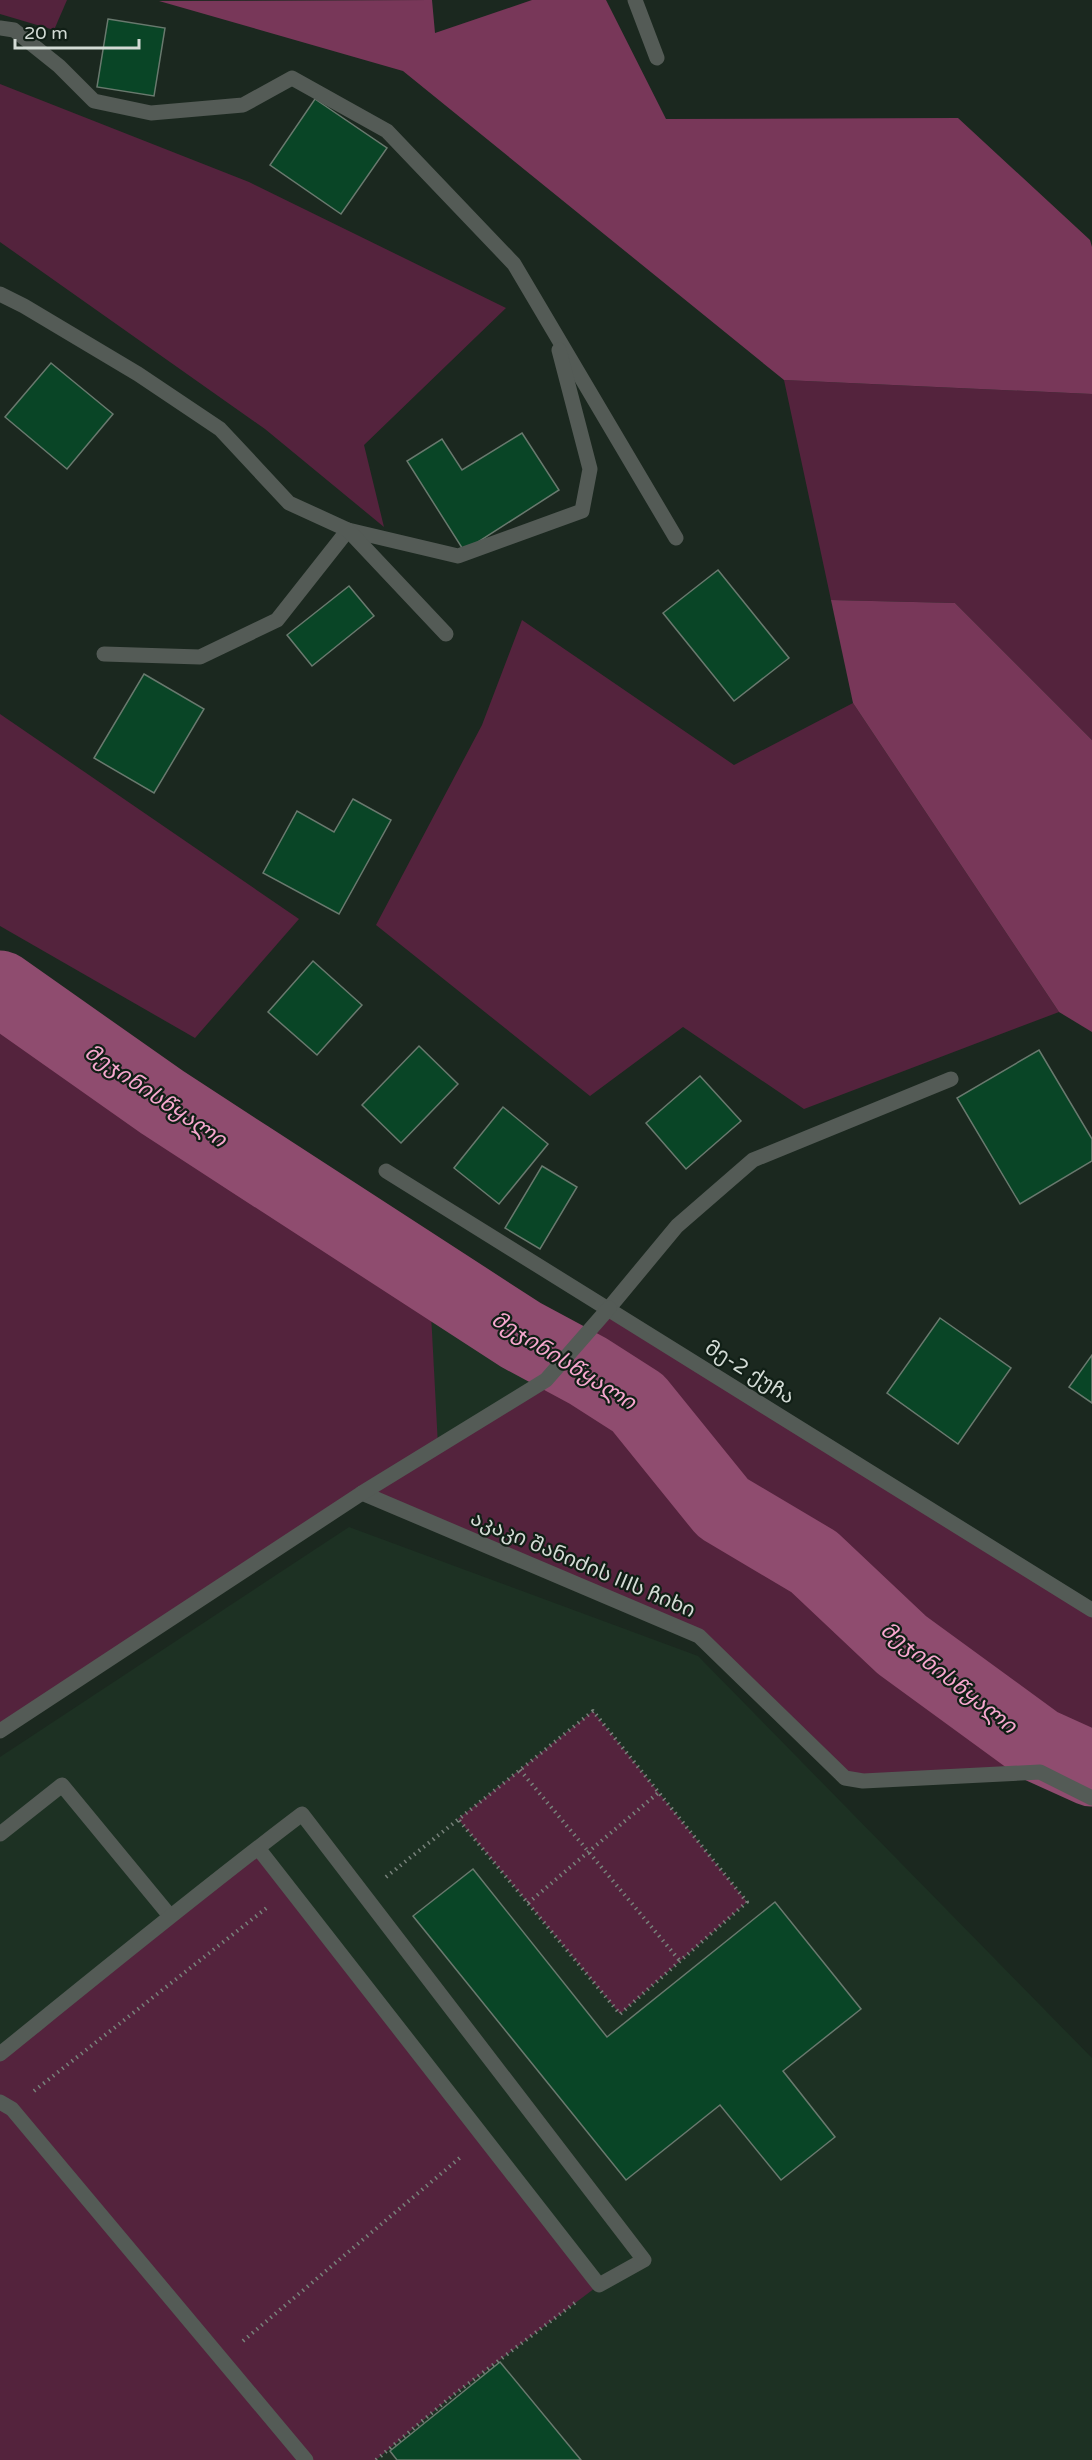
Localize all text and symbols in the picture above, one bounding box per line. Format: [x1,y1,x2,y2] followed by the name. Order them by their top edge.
[15,12,140,50] scale bar
[24,22,68,44] text: 20 m
[80,1039,232,1154] water label: მეჯინისწყალი
[487,1306,642,1416] water label: მეჯინისწყალი
[700,1335,799,1410] street label: მე-2 ქუჩა
[467,1506,699,1623] street label: აკაკი შანიძის IIIს ჩიხი
[875,1617,1023,1740] water label: მეჯინისწყალი

